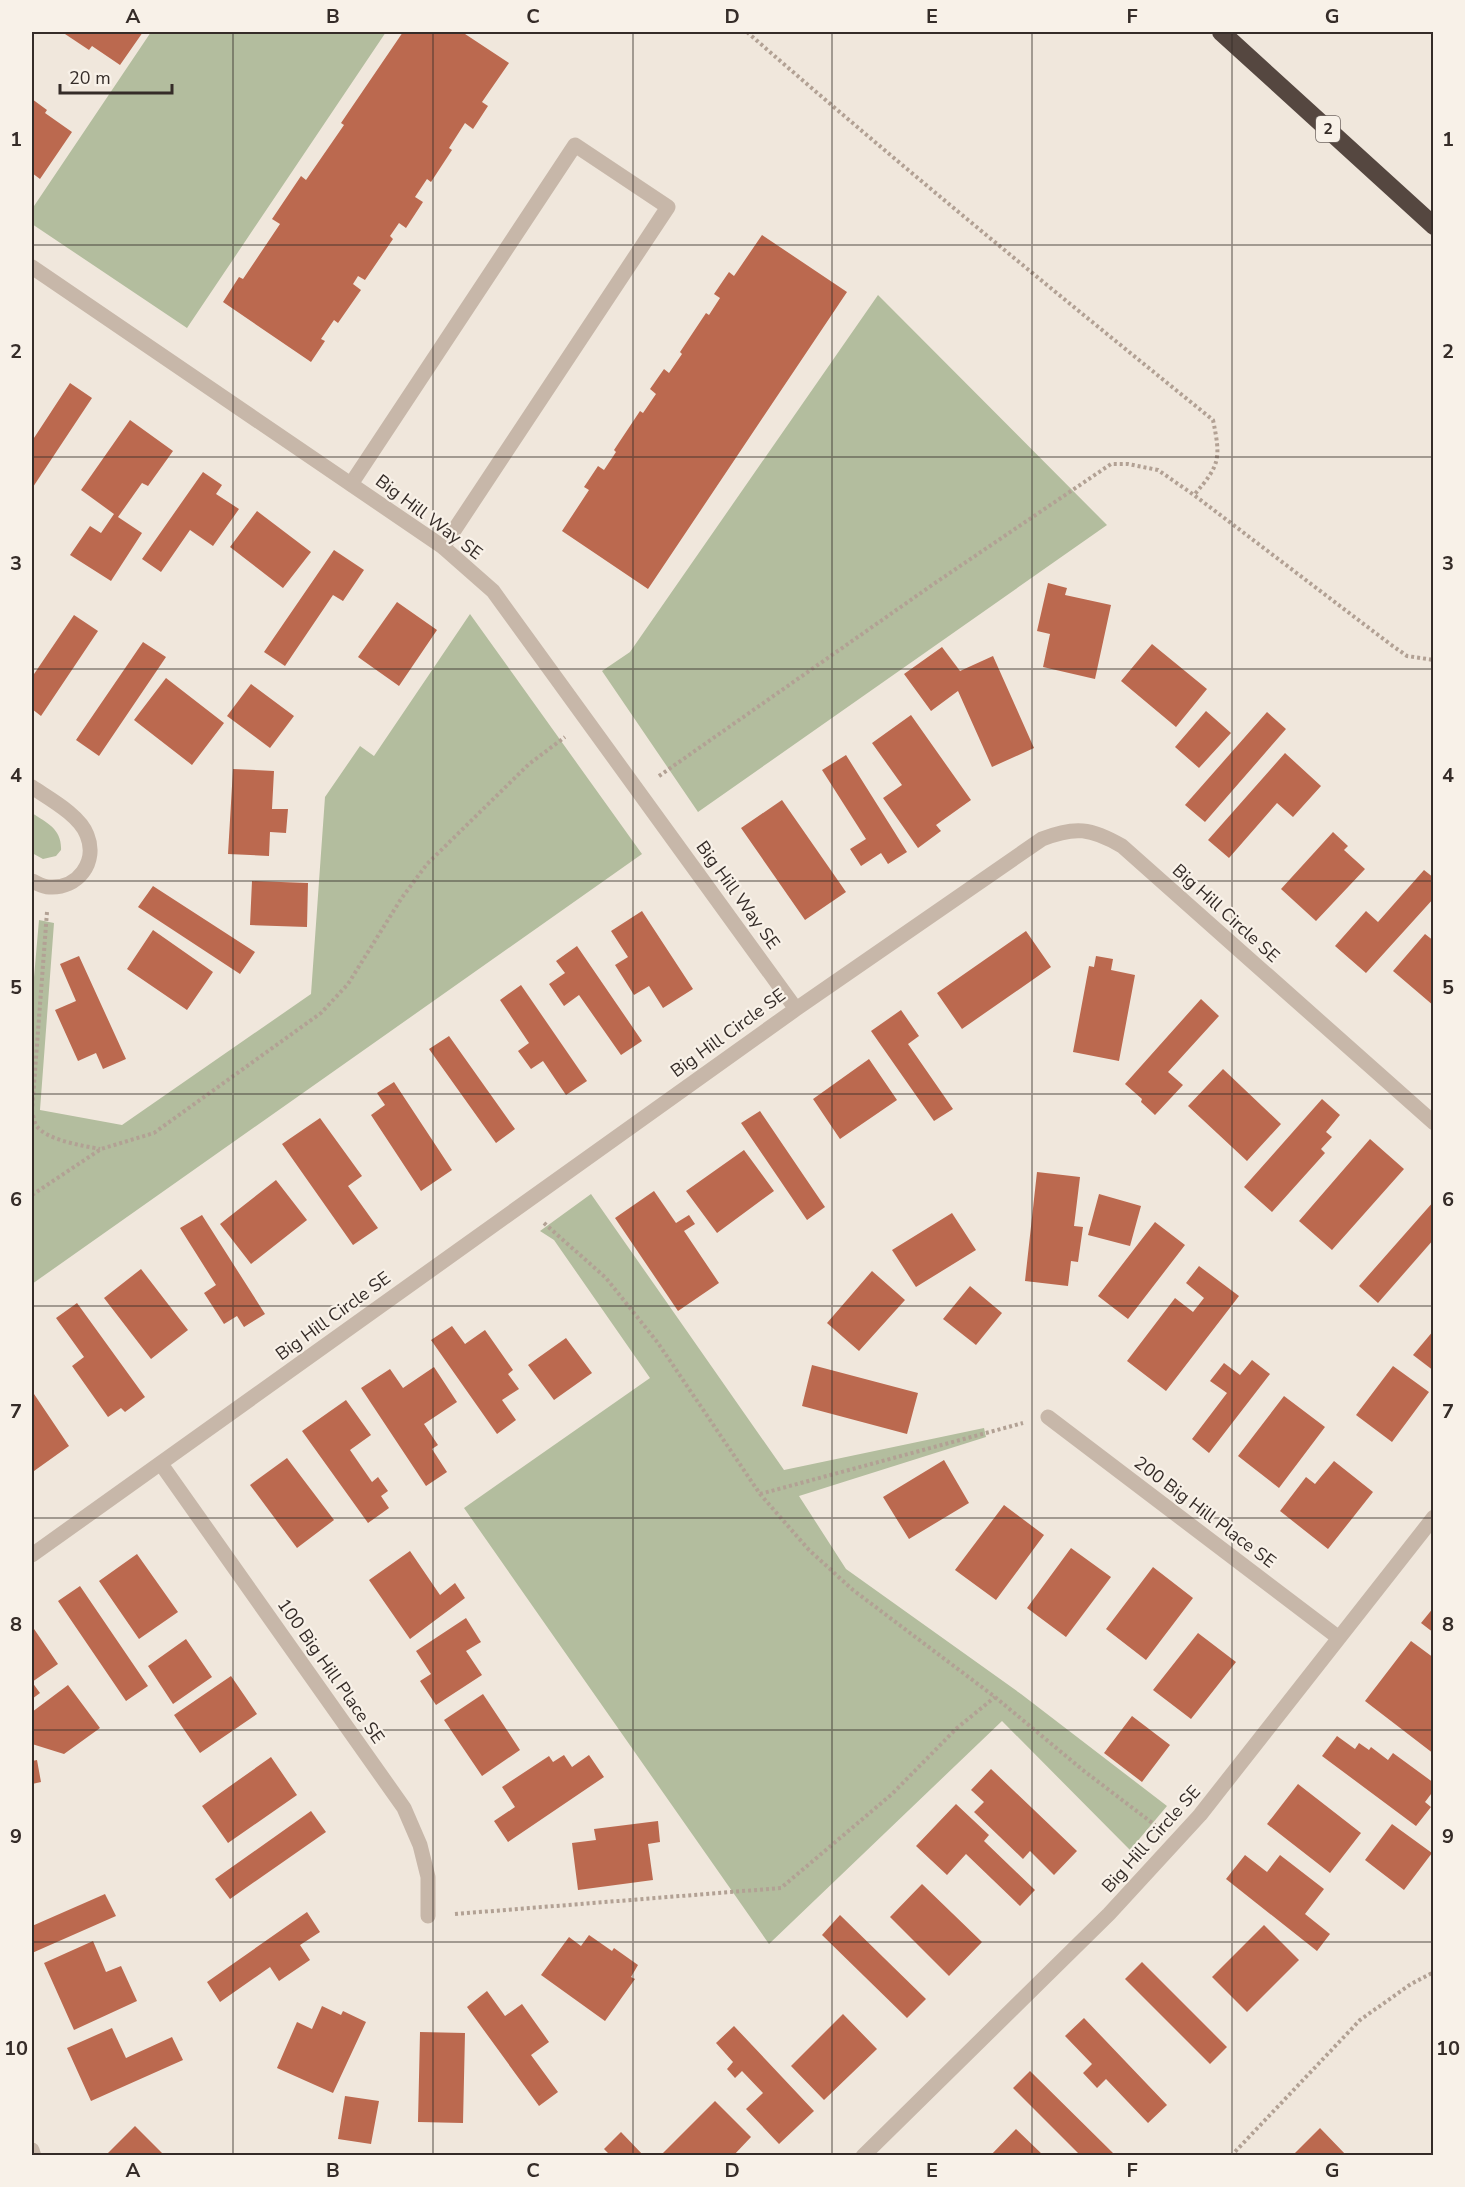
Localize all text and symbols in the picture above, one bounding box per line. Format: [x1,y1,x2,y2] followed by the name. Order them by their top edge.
[126,3,141,30] text: A
[326,3,340,30] text: B
[526,3,540,30] text: C
[724,3,740,30] text: D
[926,3,938,30] text: E
[1126,3,1138,30] text: F
[1325,3,1339,30] text: G
[60,57,172,95] scale bar
[69,66,111,90] text: 20 m
[1316,116,1340,142] road number: 2
[10,126,22,153] text: 1
[1442,126,1454,153] text: 1
[10,338,22,365] text: 2
[1442,338,1454,365] text: 2
[371,469,487,565] street label: Big Hill Way SE
[10,550,22,577] text: 3
[1442,550,1454,577] text: 3
[10,762,22,789] text: 4
[1442,762,1454,789] text: 4
[691,836,785,954] street label: Big Hill Way SE
[1167,858,1285,968] street label: Big Hill Circle SE
[10,974,22,1001] text: 5
[1442,974,1454,1001] text: 5
[666,983,790,1083] street label: Big Hill Circle SE
[10,1186,22,1213] text: 6
[1442,1186,1454,1213] text: 6
[271,1266,395,1366] street label: Big Hill Circle SE
[10,1398,22,1425] text: 7
[1442,1398,1454,1425] text: 7
[1129,1451,1281,1573] street label: 200 Big Hill Place SE
[272,1594,390,1748] street label: 100 Big Hill Place SE
[10,1611,22,1638] text: 8
[1442,1611,1454,1638] text: 8
[1096,1780,1206,1898] street label: Big Hill Circle SE
[10,1823,22,1850] text: 9
[1442,1823,1454,1850] text: 9
[4,2035,28,2062] text: 10
[1436,2035,1460,2062] text: 10
[126,2157,141,2184] text: A
[326,2157,340,2184] text: B
[526,2157,540,2184] text: C
[724,2157,740,2184] text: D
[926,2157,938,2184] text: E
[1126,2157,1138,2184] text: F
[1325,2157,1339,2184] text: G

